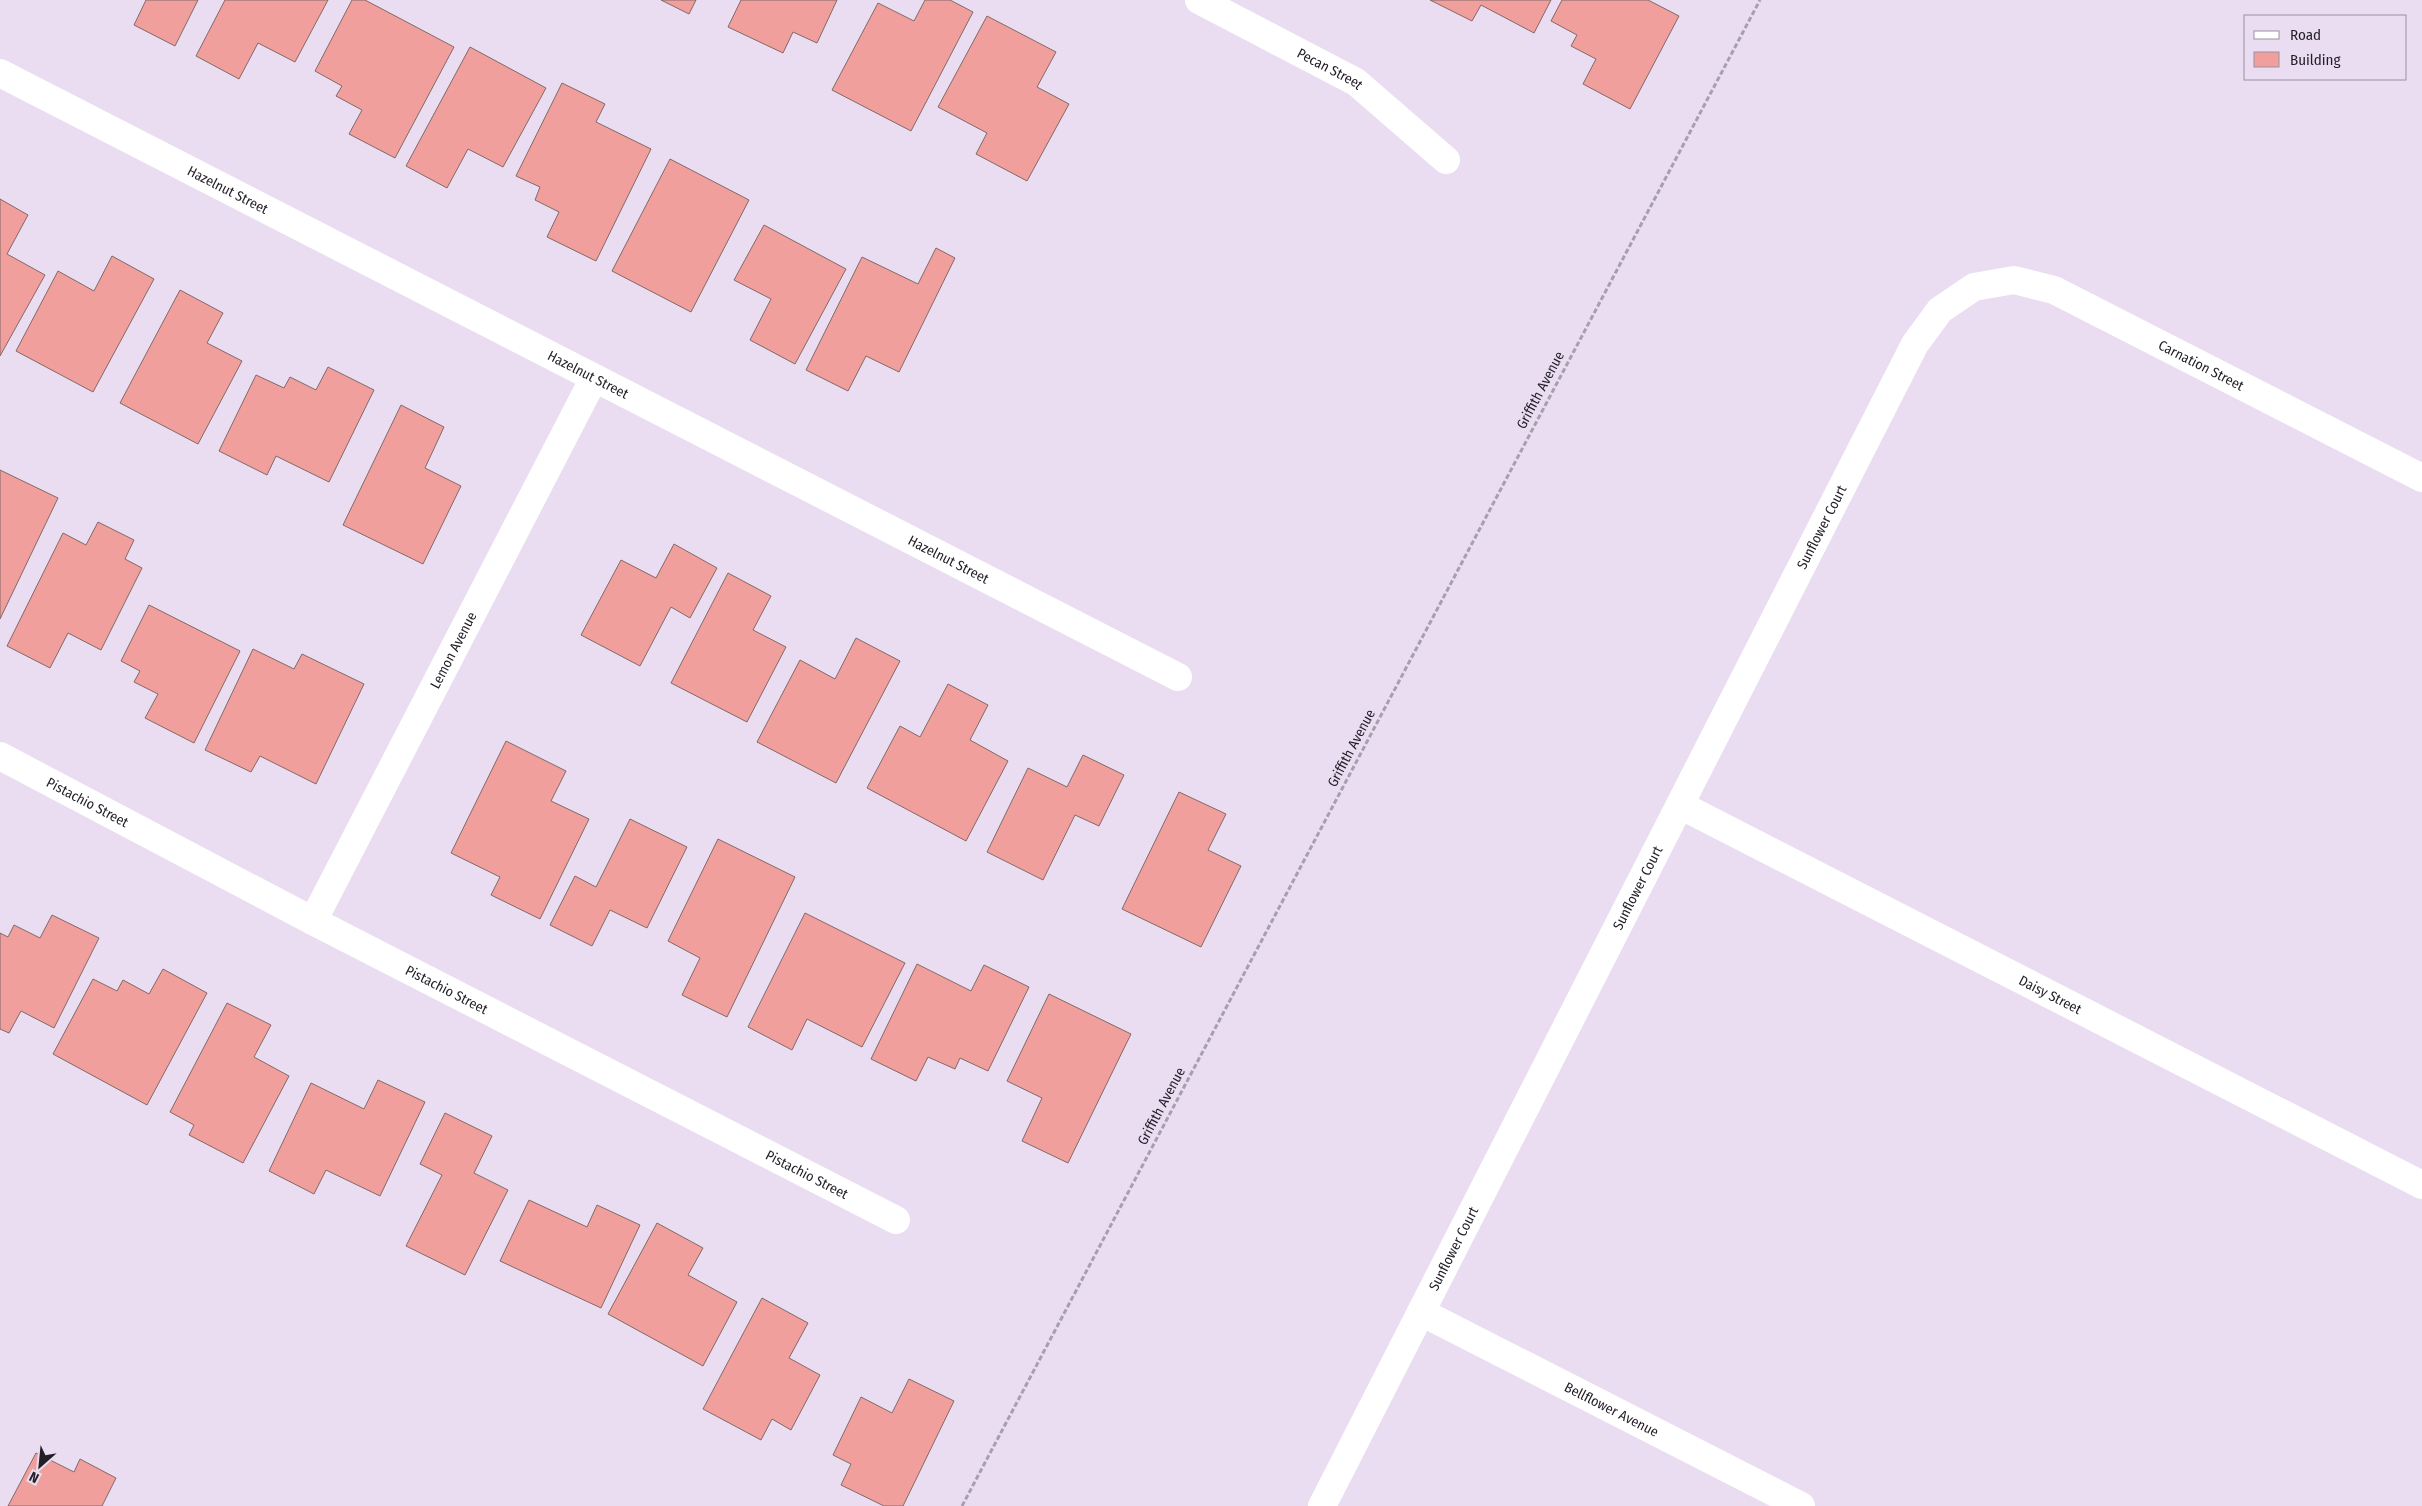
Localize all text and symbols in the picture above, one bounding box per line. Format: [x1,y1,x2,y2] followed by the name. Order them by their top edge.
[2244,15,2407,80] legend
[2290,26,2321,44] text: Road
[1294,45,1367,93] street label: Pecan Street
[2290,51,2341,69] text: Building
[184,163,271,218] street label: Hazelnut Street
[2155,337,2247,395] street label: Carnation Street
[545,347,632,403] street label: Hazelnut Street
[1513,348,1568,432] street label: Griffith Avenue
[1794,482,1851,572] street label: Sunflower Court
[905,532,992,588] street label: Hazelnut Street
[427,609,480,691] street label: Lemon Avenue
[1324,706,1379,790] street label: Griffith Avenue
[43,774,132,831] street label: Pistachio Street
[1609,843,1667,933] street label: Sunflower Court
[402,962,491,1018] street label: Pistachio Street
[2016,972,2085,1018] street label: Daisy Street
[1134,1064,1189,1148] street label: Griffith Avenue
[763,1147,851,1203] street label: Pistachio Street
[1425,1204,1482,1294] street label: Sunflower Court
[1561,1379,1661,1441] street label: Bellflower Avenue
[15,1441,65,1491] north arrow
[27,1468,42,1487] text: N

